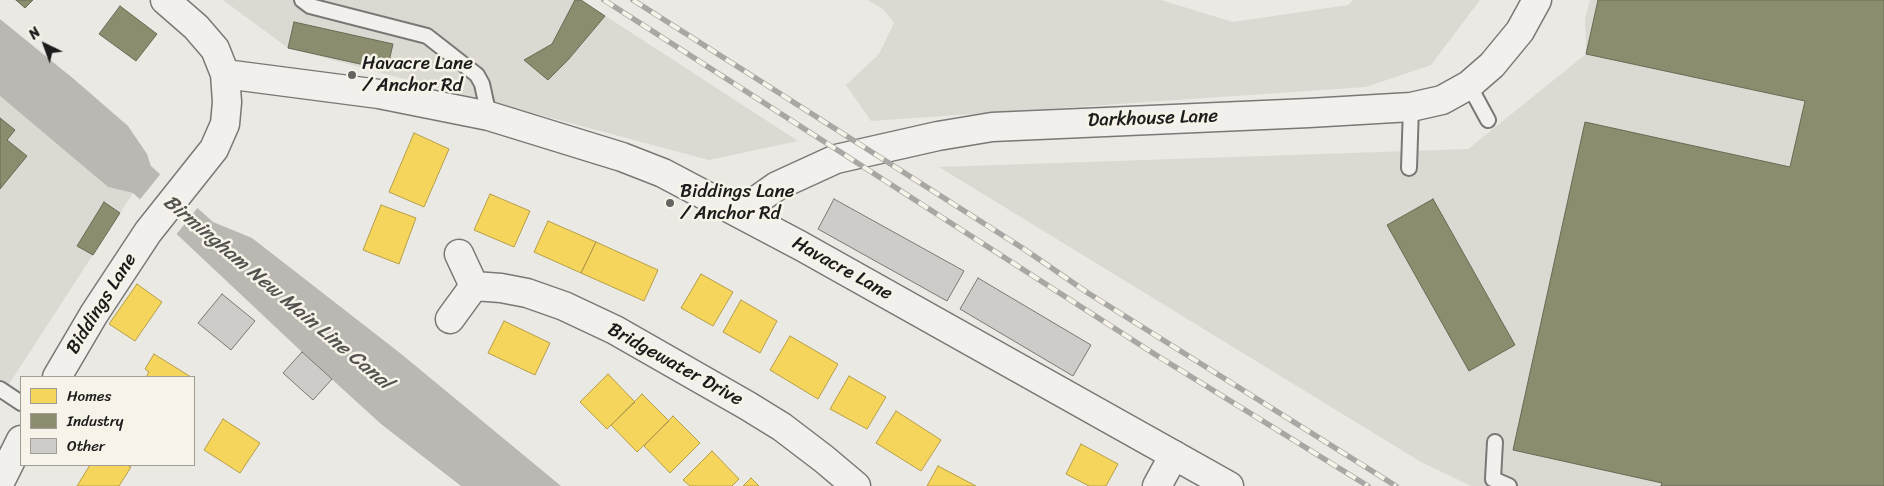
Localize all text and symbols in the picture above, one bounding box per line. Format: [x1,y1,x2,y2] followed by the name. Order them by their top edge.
[20,20,70,70] north arrow
[23,21,47,46] text: N
[362,53,473,97] place label: Havacre Lane / Anchor Rd
[346,69,358,81] marker: Havacre Lane / Anchor Rd
[1087,105,1219,133] street label: Darkhouse Lane
[680,181,794,225] place label: Biddings Lane / Anchor Rd
[158,190,396,396] water label: Birmingham New Main Line Canal
[664,197,676,209] marker: Biddings Lane / Anchor Rd
[788,232,896,306] street label: Havacre Lane
[62,249,142,359] street label: Biddings Lane
[604,318,746,412] street label: Bridgewater Drive
[20,376,195,466] legend
[67,383,111,409] text: Homes
[67,408,124,434] text: Industry
[67,433,105,459] text: Other

